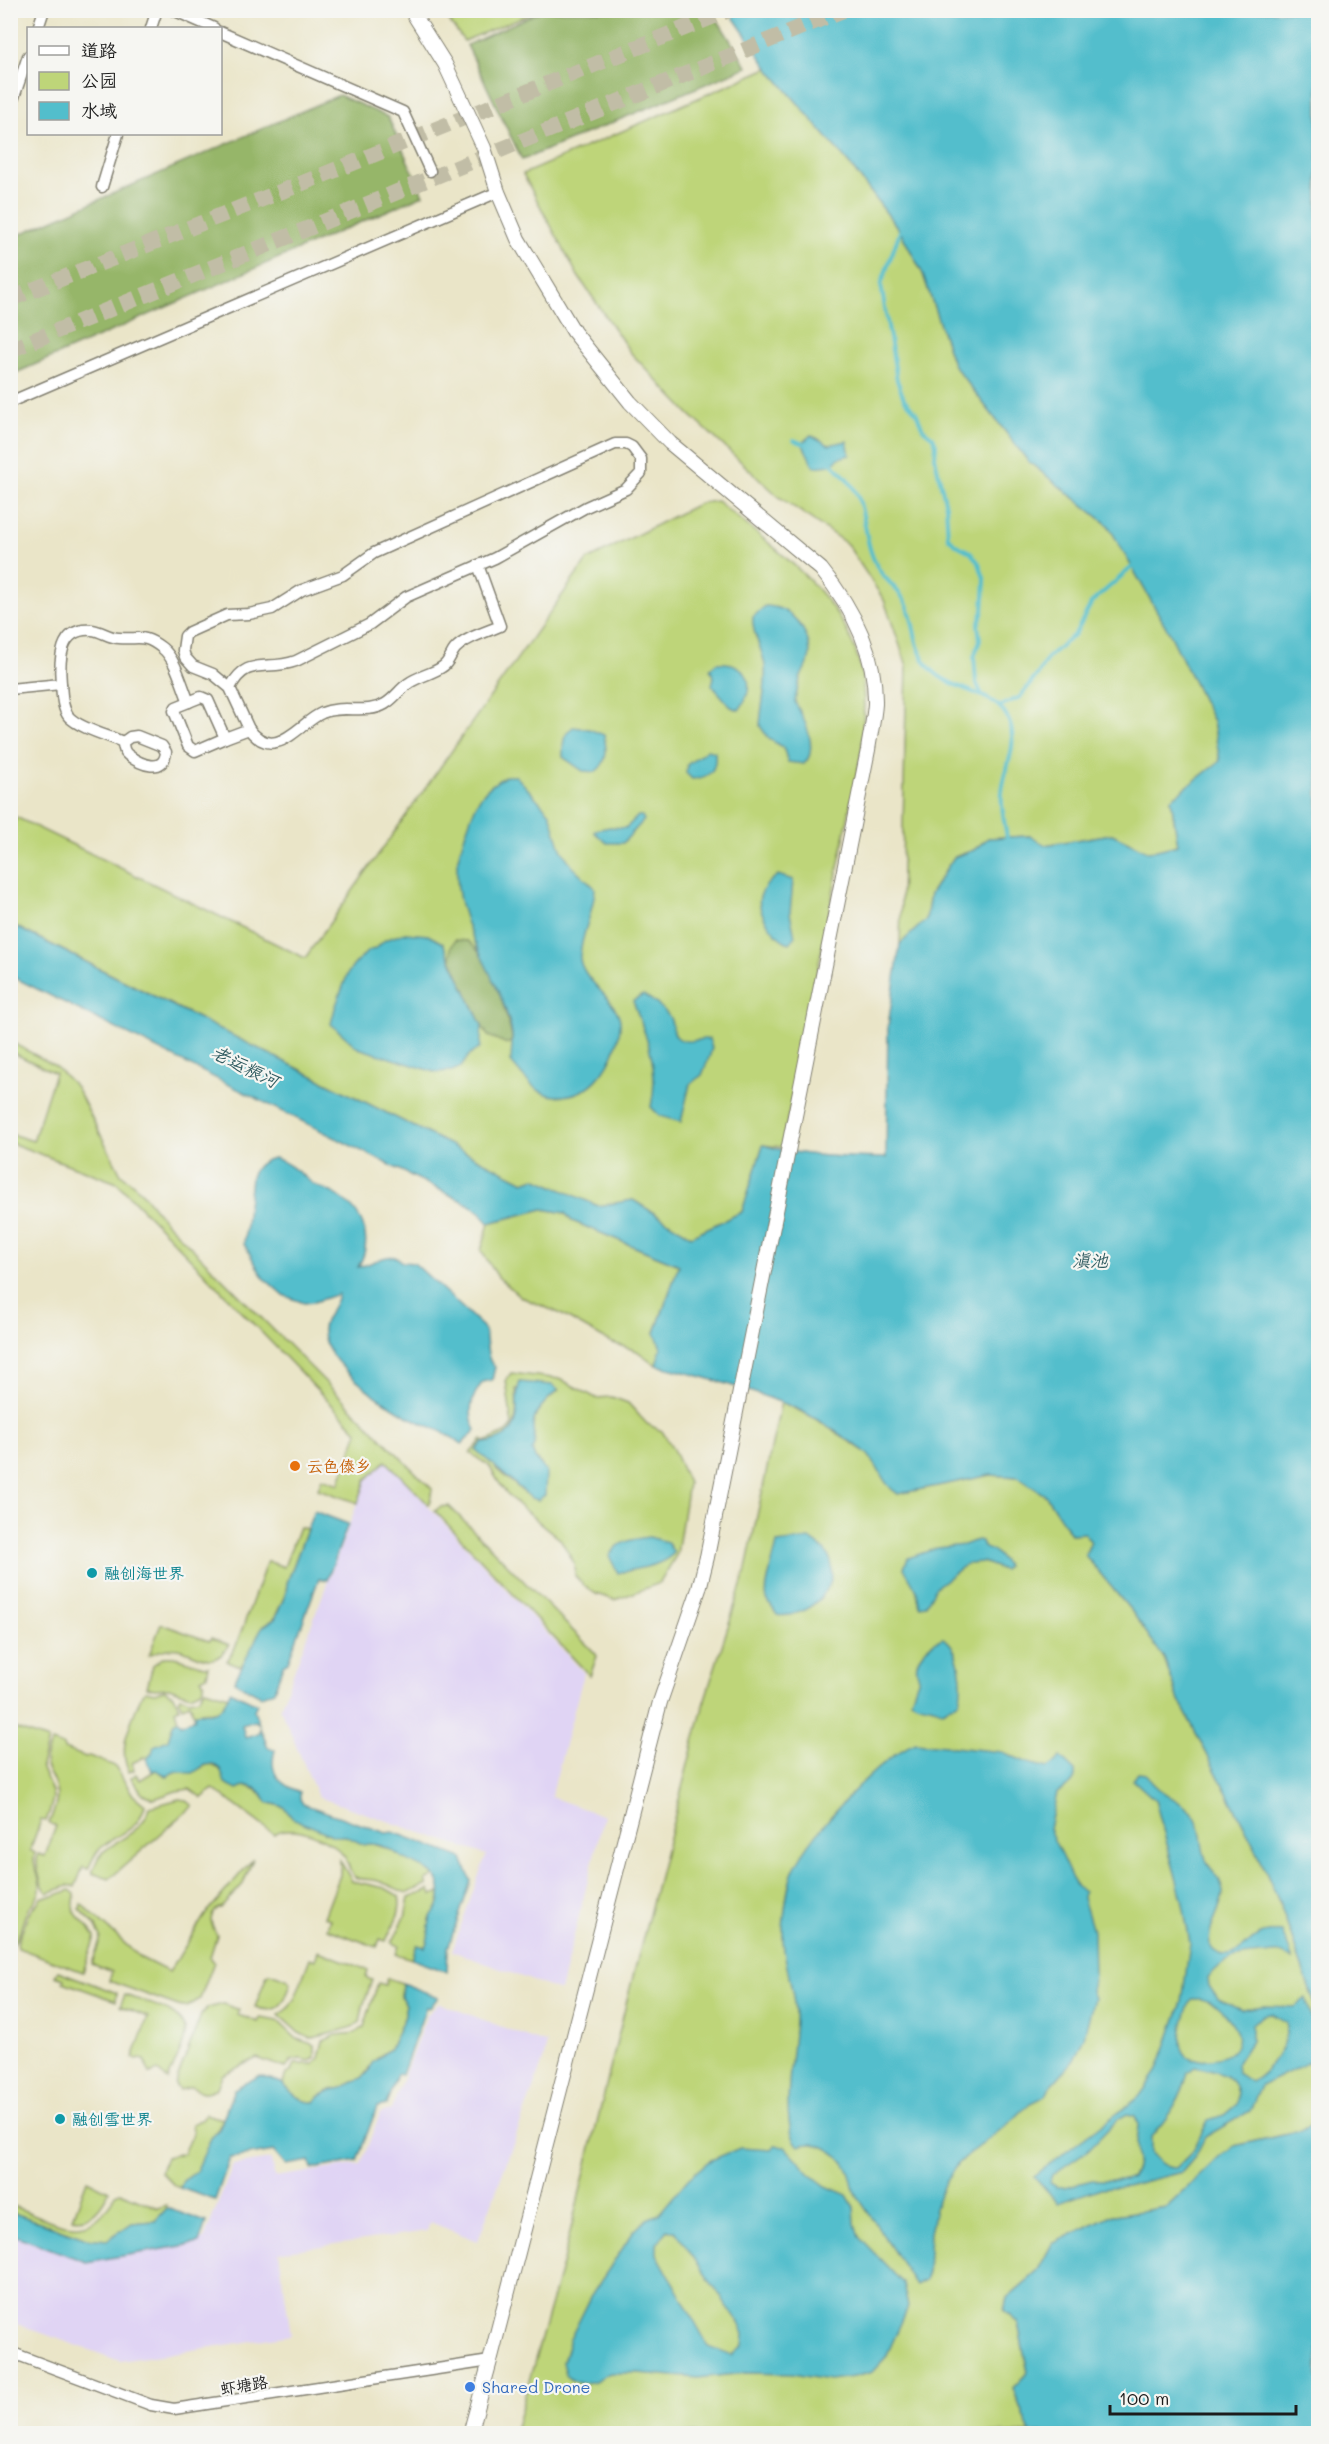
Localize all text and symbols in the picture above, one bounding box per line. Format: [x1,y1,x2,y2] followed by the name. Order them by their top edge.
[27,27,222,135] legend
[81,38,117,62] text: 道路
[81,68,117,92] text: 公园
[81,98,117,122] text: 水域
[208,1040,286,1094] water label: 老运粮河
[1072,1248,1109,1272] water label: 滇池
[307,1455,371,1476] place label: 云色傣乡
[288,1459,302,1473] marker: 云色傣乡
[104,1562,184,1583] place label: 融创海世界
[85,1566,99,1580] marker: 融创海世界
[72,2108,152,2129] place label: 融创雪世界
[53,2112,67,2126] marker: 融创雪世界
[219,2370,269,2399] street label: 虾塘路
[482,2376,590,2397] place label: Shared Drone
[1110,2378,1296,2416] scale bar
[463,2380,477,2394] marker: Shared Drone
[1119,2386,1169,2410] text: 100 m

